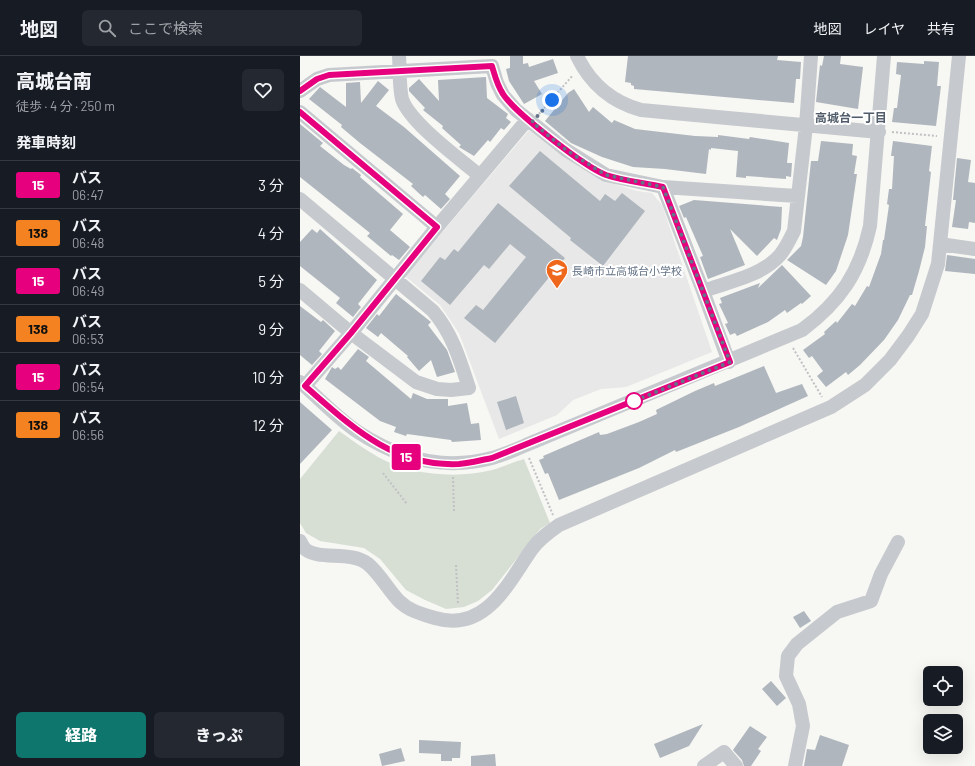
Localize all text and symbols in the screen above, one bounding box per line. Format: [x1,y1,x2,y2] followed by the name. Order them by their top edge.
[82,10,362,46] search box
[20,17,58,40] text: 地図
[96,17,118,39] icon: search
[128,19,203,37] text: ここで検索
[813,20,841,37] text: 地図
[863,20,905,37] text: レイヤ
[927,20,955,37] text: 共有
[16,69,92,92] text: 高城台南
[242,69,284,111] button: heart
[542,90,562,110] your location
[16,98,115,114] text: 徒歩 · 4 分 · 250 m
[815,110,887,124] district label: 高城台一丁目
[16,133,76,151] text: 発車時刻
[72,168,102,186] text: バス
[32,176,44,193] text: 15
[258,176,284,194] text: 3 分
[72,187,103,203] text: 06:47
[72,216,102,234] text: バス
[28,224,48,241] text: 138
[258,224,284,242] text: 4 分
[72,235,104,251] text: 06:48
[544,257,570,290] school or university icon: 長崎市立高城台小学校
[72,264,102,282] text: バス
[572,264,682,277] place label: 長崎市立高城台小学校
[32,272,44,289] text: 15
[258,272,284,290] text: 5 分
[72,283,104,299] text: 06:49
[72,312,102,330] text: バス
[28,320,48,337] text: 138
[258,320,284,338] text: 9 分
[72,331,104,347] text: 06:53
[72,360,102,378] text: バス
[32,368,44,385] text: 15
[252,368,284,386] text: 10 分
[72,379,104,395] text: 06:54
[625,392,643,410] unlabelled marker
[72,408,102,426] text: バス
[28,416,48,433] text: 138
[253,416,284,434] text: 12 分
[72,427,104,443] text: 06:56
[388,444,424,470] line badge: 15
[400,448,412,465] text: 15
[923,666,963,754] map controls
[923,666,963,706] button: locate
[16,712,146,758] button: 経路
[154,712,284,758] button: きっぷ
[923,714,963,754] button: layers

